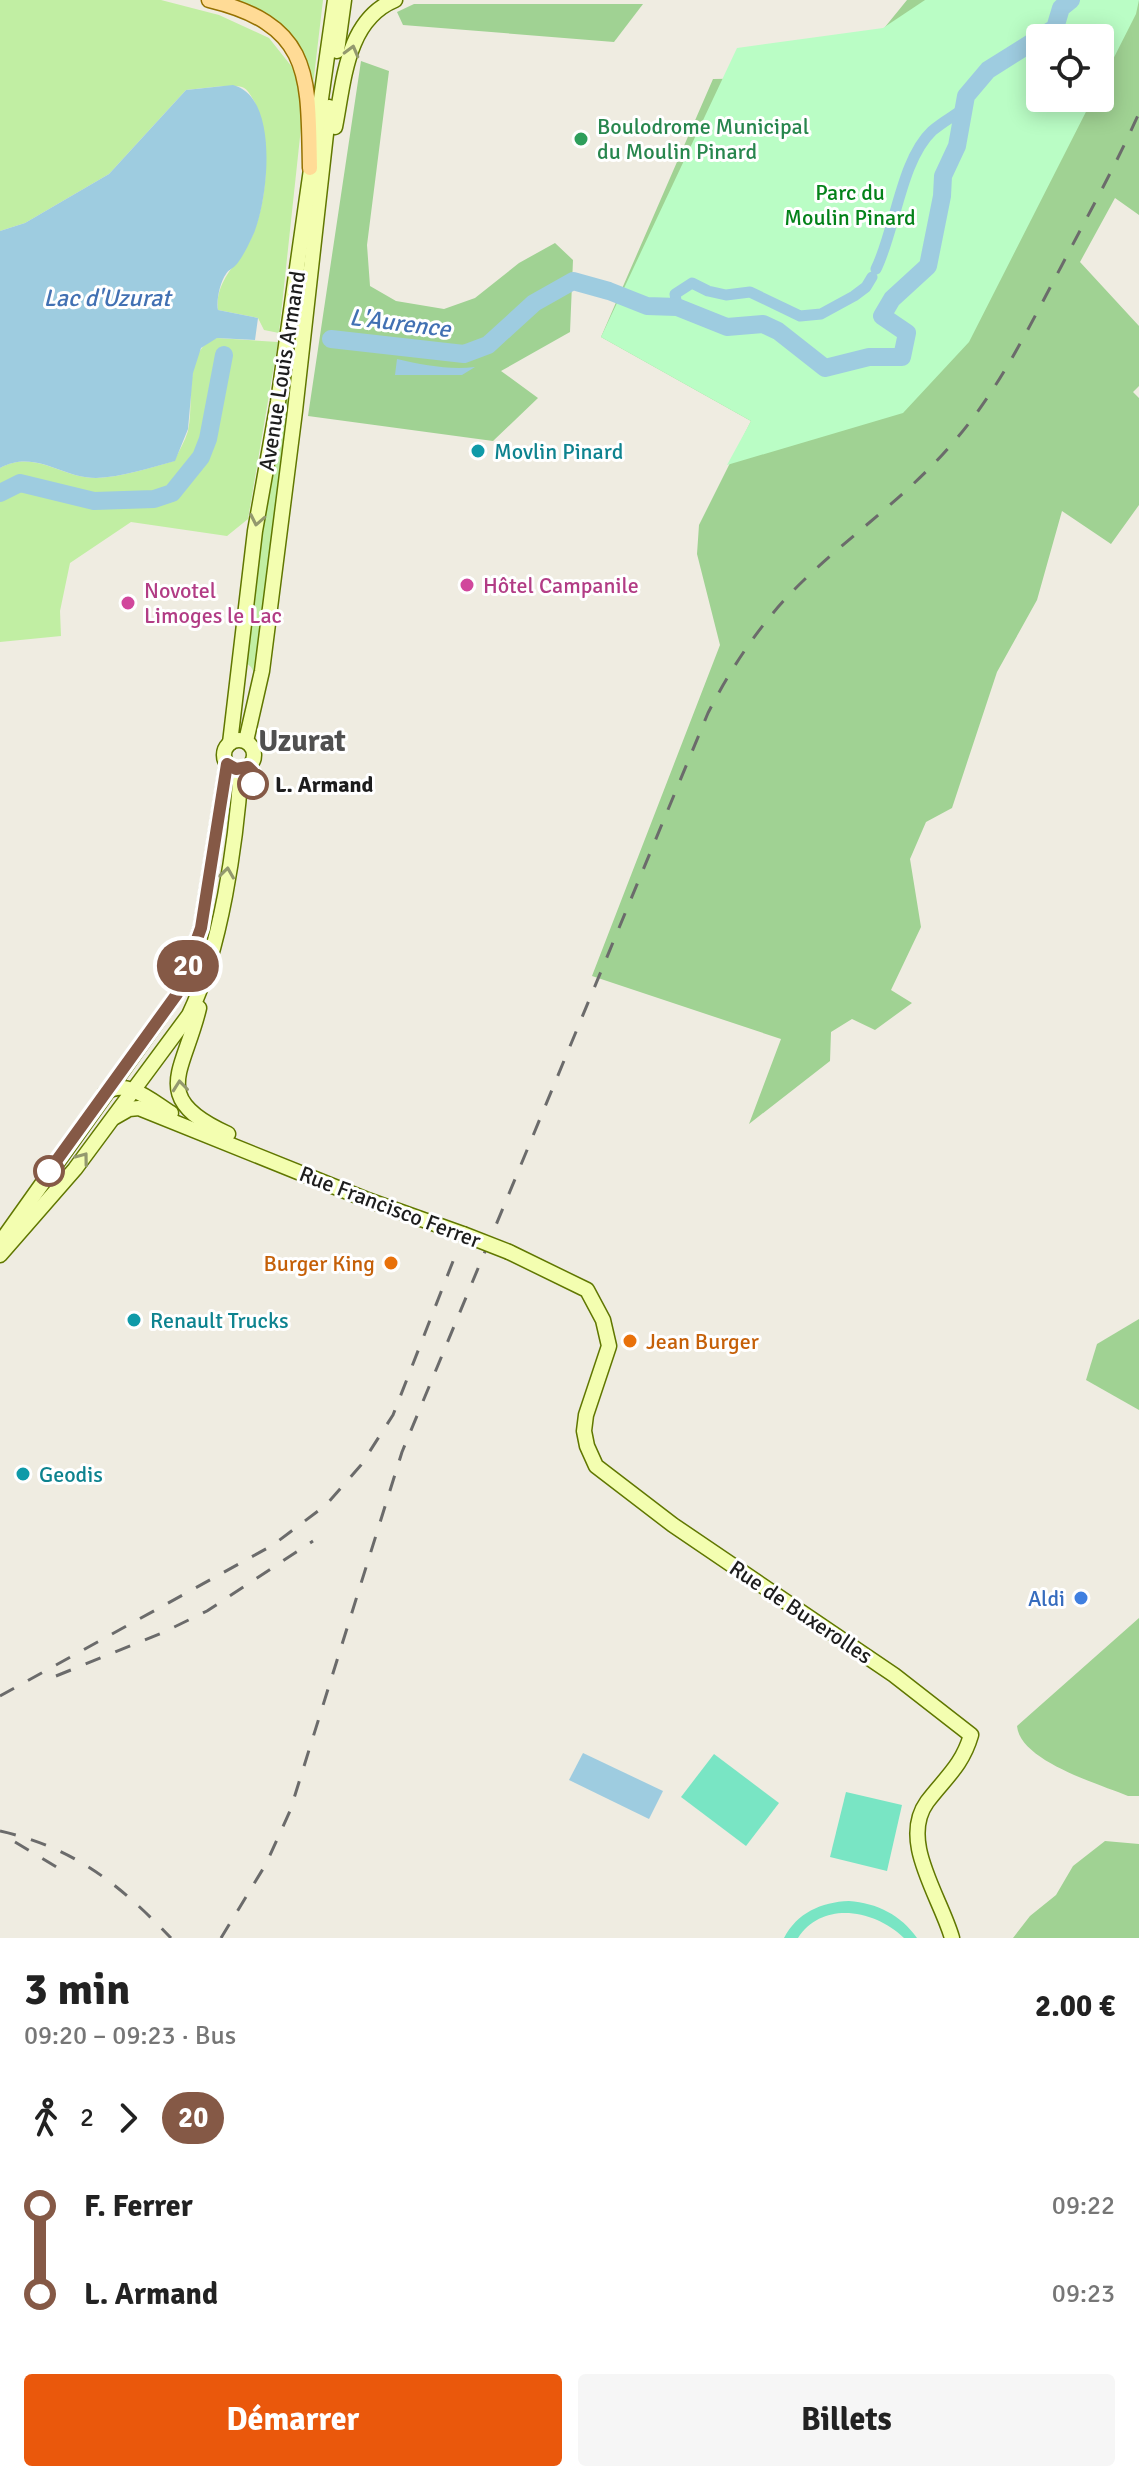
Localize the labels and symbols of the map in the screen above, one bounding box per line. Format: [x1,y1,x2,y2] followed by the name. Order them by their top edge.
[343,45,360,59] one-way arrow
[597,113,809,165] place label: Boulodrome Municipal du Moulin Pinard
[572,130,590,148] marker: Boulodrome Municipal du Moulin Pinard
[784,179,916,231] park label: Parc du Moulin Pinard
[253,269,311,473] street label: Avenue Louis Armand
[44,283,173,313] water label: Lac d'Uzurat
[348,302,453,344] water label: L'Aurence
[494,438,623,465] place label: Movlin Pinard
[469,442,487,460] marker: Movlin Pinard
[249,513,266,527] one-way arrow
[483,572,639,599] place label: Hôtel Campanile
[458,576,476,594] marker: Hôtel Campanile
[144,577,282,629] place label: Novotel Limoges le Lac
[119,594,137,612] marker: Novotel Limoges le Lac
[258,723,346,760] district label: Uzurat
[238,769,268,799] marker: L. Armand
[275,771,374,798] place label: L. Armand
[218,866,235,880] one-way arrow
[152,940,224,992] line badge: 20
[171,1079,188,1092] one-way arrow
[73,1152,87,1167] one-way arrow
[34,1156,64,1186] unlabelled marker
[296,1160,484,1254] street label: Rue Francisco Ferrer
[264,1250,375,1277] place label: Burger King
[382,1254,400,1272] marker: Burger King
[150,1307,289,1334] place label: Renault Trucks
[125,1311,143,1329] marker: Renault Trucks
[646,1328,759,1355] place label: Jean Burger
[621,1332,639,1350] marker: Jean Burger
[39,1461,103,1488] place label: Geodis
[14,1465,32,1483] marker: Geodis
[724,1554,878,1670] street label: Rue de Buxerolles
[1028,1585,1065,1612] place label: Aldi
[1072,1589,1090,1607] marker: Aldi

